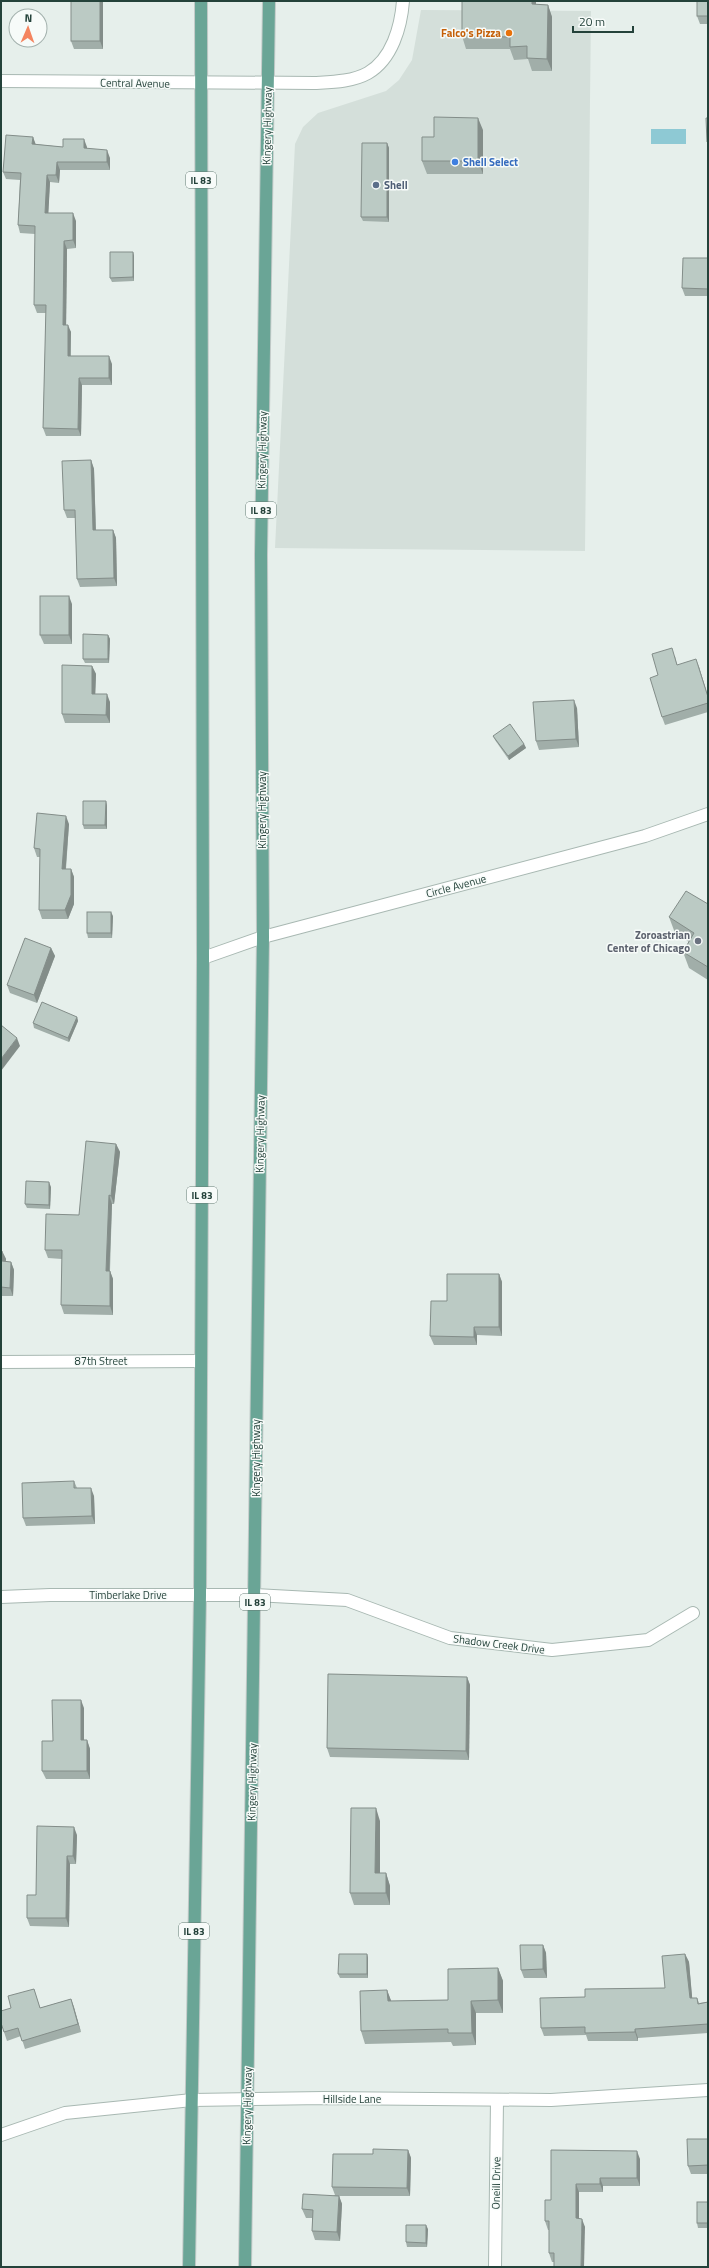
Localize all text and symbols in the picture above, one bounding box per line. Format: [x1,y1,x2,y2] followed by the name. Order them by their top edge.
[8,8,48,48] north arrow
[573,8,633,34] scale bar
[24,10,32,26] text: N
[579,12,605,31] text: 20 m
[441,25,501,41] place label: Falco's Pizza
[504,28,514,38] marker: Falco's Pizza
[100,74,170,92] street label: Central Avenue
[258,86,276,165] street label: Kingery Highway
[463,154,518,170] place label: Shell Select
[450,157,460,167] marker: Shell Select
[186,172,216,188] road number: IL 83
[384,177,408,193] place label: Shell
[371,180,381,190] marker: Shell
[253,410,271,489] street label: Kingery Highway
[246,502,276,518] road number: IL 83
[254,770,270,849] street label: Kingery Highway
[424,870,488,902] street label: Circle Avenue
[607,927,690,956] place label: Zoroastrian Center of Chicago
[693,936,703,946] marker: Zoroastrian Center of Chicago
[251,1094,269,1173] street label: Kingery Highway
[187,1187,217,1203] road number: IL 83
[75,1353,128,1369] street label: 87th Street
[248,1418,264,1497] street label: Kingery Highway
[89,1587,167,1603] street label: Timberlake Drive
[240,1594,270,1610] road number: IL 83
[452,1630,546,1658] street label: Shadow Creek Drive
[243,1742,261,1821] street label: Kingery Highway
[179,1923,209,1939] road number: IL 83
[238,2066,256,2145] street label: Kingery Highway
[323,2091,382,2107] street label: Hillside Lane
[488,2156,504,2209] street label: Oneill Drive

